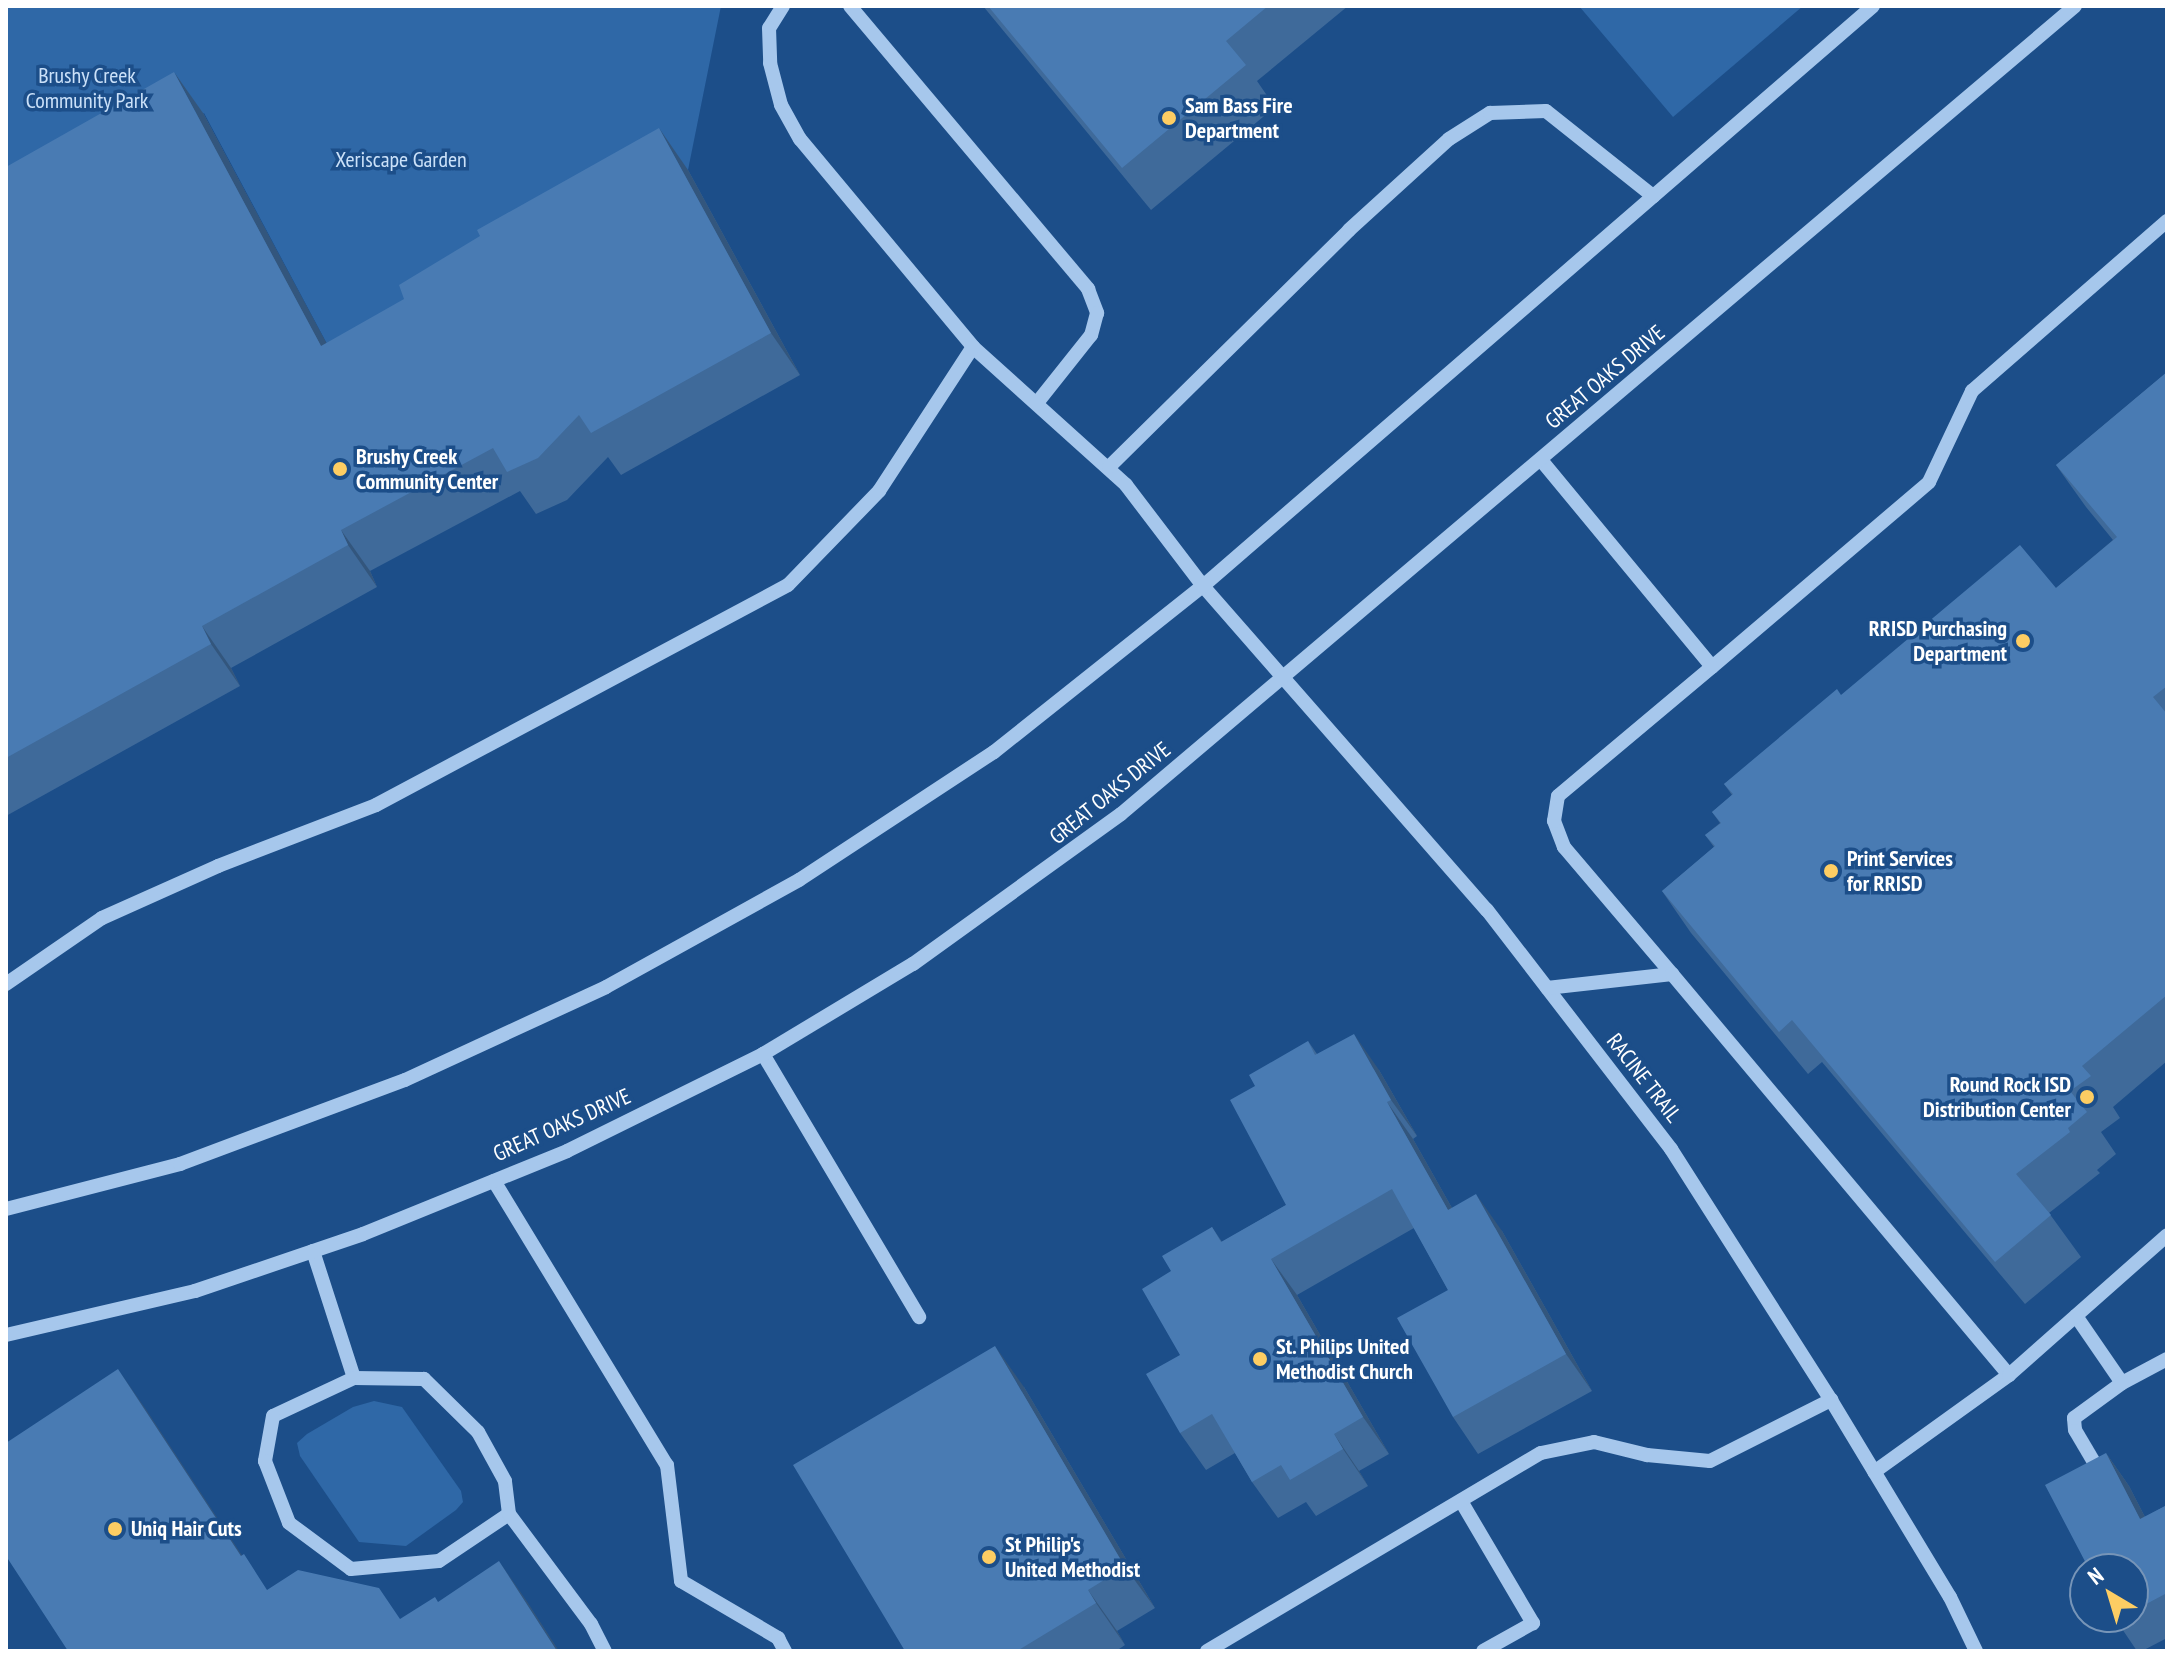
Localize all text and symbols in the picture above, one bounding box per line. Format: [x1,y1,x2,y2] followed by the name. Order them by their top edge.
[25,62,149,114] park label: Brushy Creek Community Park
[1185,92,1293,144] place label: Sam Bass Fire Department
[1160,109,1178,127] marker: Sam Bass Fire Department
[335,147,467,173] park label: Xeriscape Garden
[1540,319,1670,435] street label: GREAT OAKS DRIVE
[356,443,499,494] place label: Brushy Creek Community Center
[331,460,349,478] marker: Brushy Creek Community Center
[1869,615,2007,666] place label: RRISD Purchasing Department
[2014,632,2032,650] marker: RRISD Purchasing Department
[1044,736,1176,850] street label: GREAT OAKS DRIVE
[1847,845,1953,896] place label: Print Services for RRISD
[1822,862,1840,880] marker: Print Services for RRISD
[1601,1028,1687,1128] street label: RACINE TRAIL
[1923,1071,2071,1122] place label: Round Rock ISD Distribution Center
[489,1083,635,1167] street label: GREAT OAKS DRIVE
[2078,1088,2096,1106] marker: Round Rock ISD Distribution Center
[1276,1333,1413,1384] place label: St. Philips United Methodist Church
[1251,1350,1269,1368] marker: St. Philips United Methodist Church
[131,1516,242,1542] place label: Uniq Hair Cuts
[106,1520,124,1538] marker: Uniq Hair Cuts
[1005,1531,1140,1582] place label: St Philip's United Methodist
[980,1548,998,1566] marker: St Philip's United Methodist
[2069,1553,2149,1633] north arrow
[2082,1561,2109,1590] text: N

